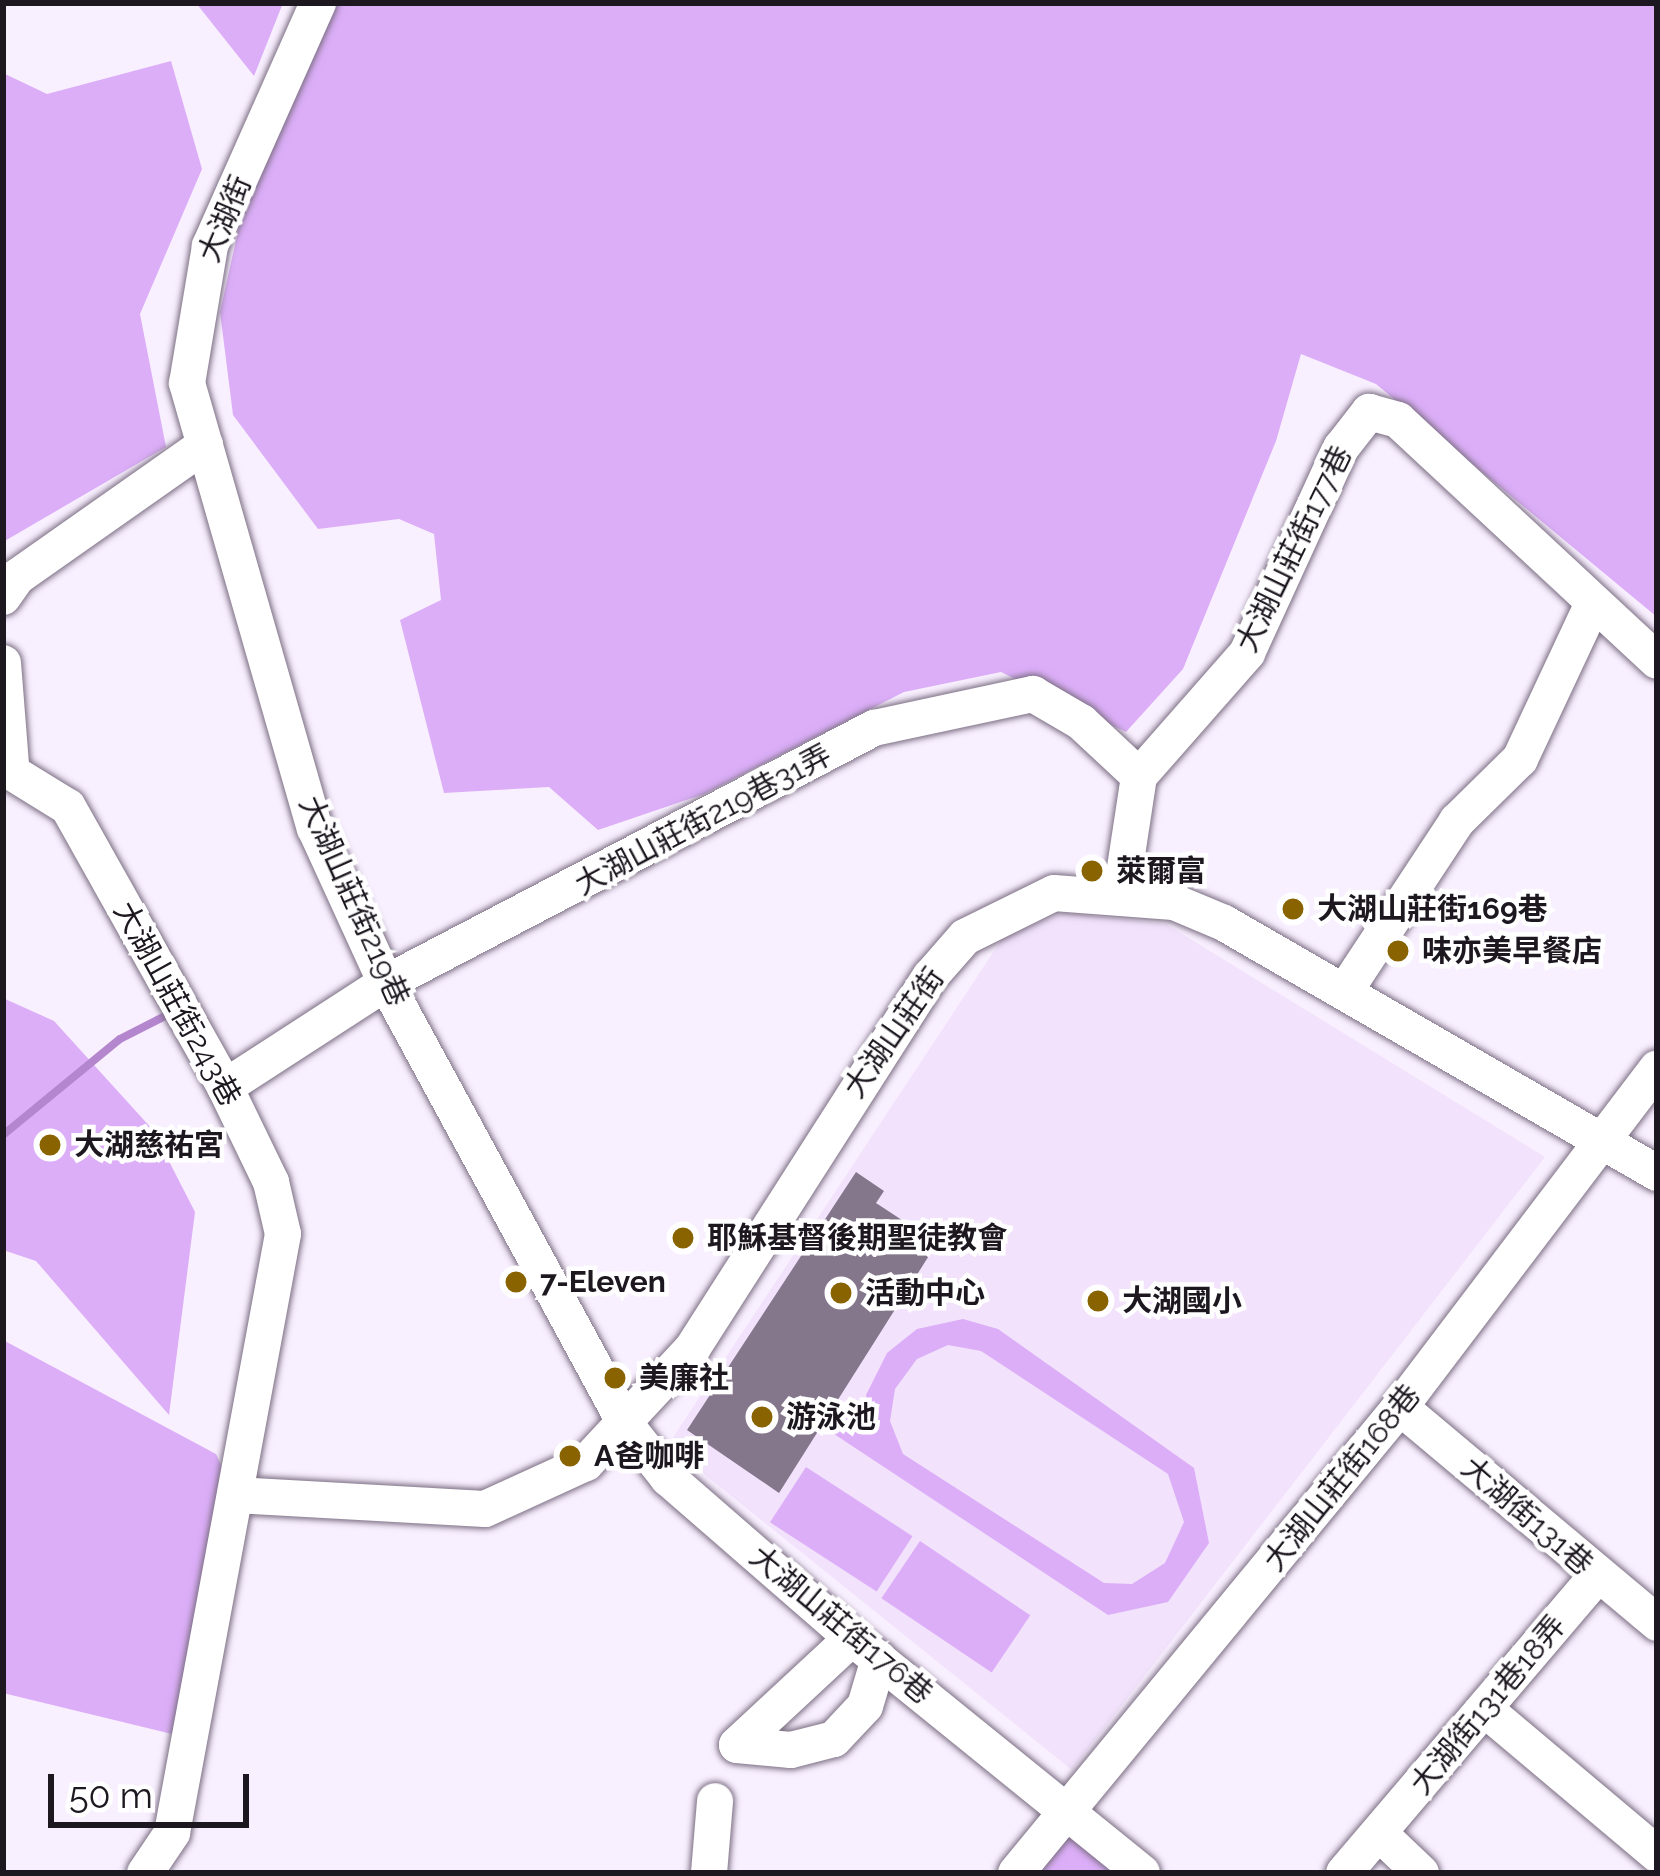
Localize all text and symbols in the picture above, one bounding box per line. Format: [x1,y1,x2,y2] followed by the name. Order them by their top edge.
[191,171,259,267] street label: 大湖街
[1229,440,1359,658] street label: 大湖山莊街177巷
[569,737,837,903] street label: 大湖山莊街219巷31弄
[292,790,416,1012] street label: 大湖山莊街219巷
[1116,853,1206,889] place label: 萊爾富
[1079,858,1105,884] marker: 萊爾富
[1317,891,1548,927] place label: 大湖山莊街169巷
[106,896,248,1112] street label: 大湖山莊街243巷
[1280,896,1306,922] marker: 大湖山莊街169巷
[1422,933,1602,969] place label: 味亦美早餐店
[1385,938,1411,964] marker: 味亦美早餐店
[836,961,952,1105] street label: 大湖山莊街
[74,1127,224,1163] place label: 大湖慈祐宮
[37,1132,63,1158] marker: 大湖慈祐宮
[707,1220,1007,1256] place label: 耶穌基督後期聖徒教會
[670,1225,696,1251] marker: 耶穌基督後期聖徒教會
[540,1264,666,1300] place label: 7-Eleven
[503,1269,529,1295] marker: 7-Eleven
[865,1275,985,1311] place label: 活動中心
[828,1280,854,1306] marker: 活動中心
[1122,1283,1242,1319] place label: 大湖國小
[1085,1288,1111,1314] marker: 大湖國小
[639,1360,729,1396] place label: 美廉社
[602,1365,628,1391] marker: 美廉社
[1256,1378,1428,1578] street label: 大湖山莊街168巷
[786,1399,876,1435] place label: 游泳池
[749,1404,775,1430] marker: 游泳池
[594,1438,704,1474] place label: A爸咖啡
[557,1443,583,1469] marker: A爸咖啡
[1454,1449,1600,1583] street label: 大湖街131巷
[743,1538,939,1712] street label: 大湖山莊街176巷
[1403,1608,1573,1802] street label: 大湖街131巷18弄
[54,1750,255,1824] scale bar
[69,1774,153,1816] text: 50 m

